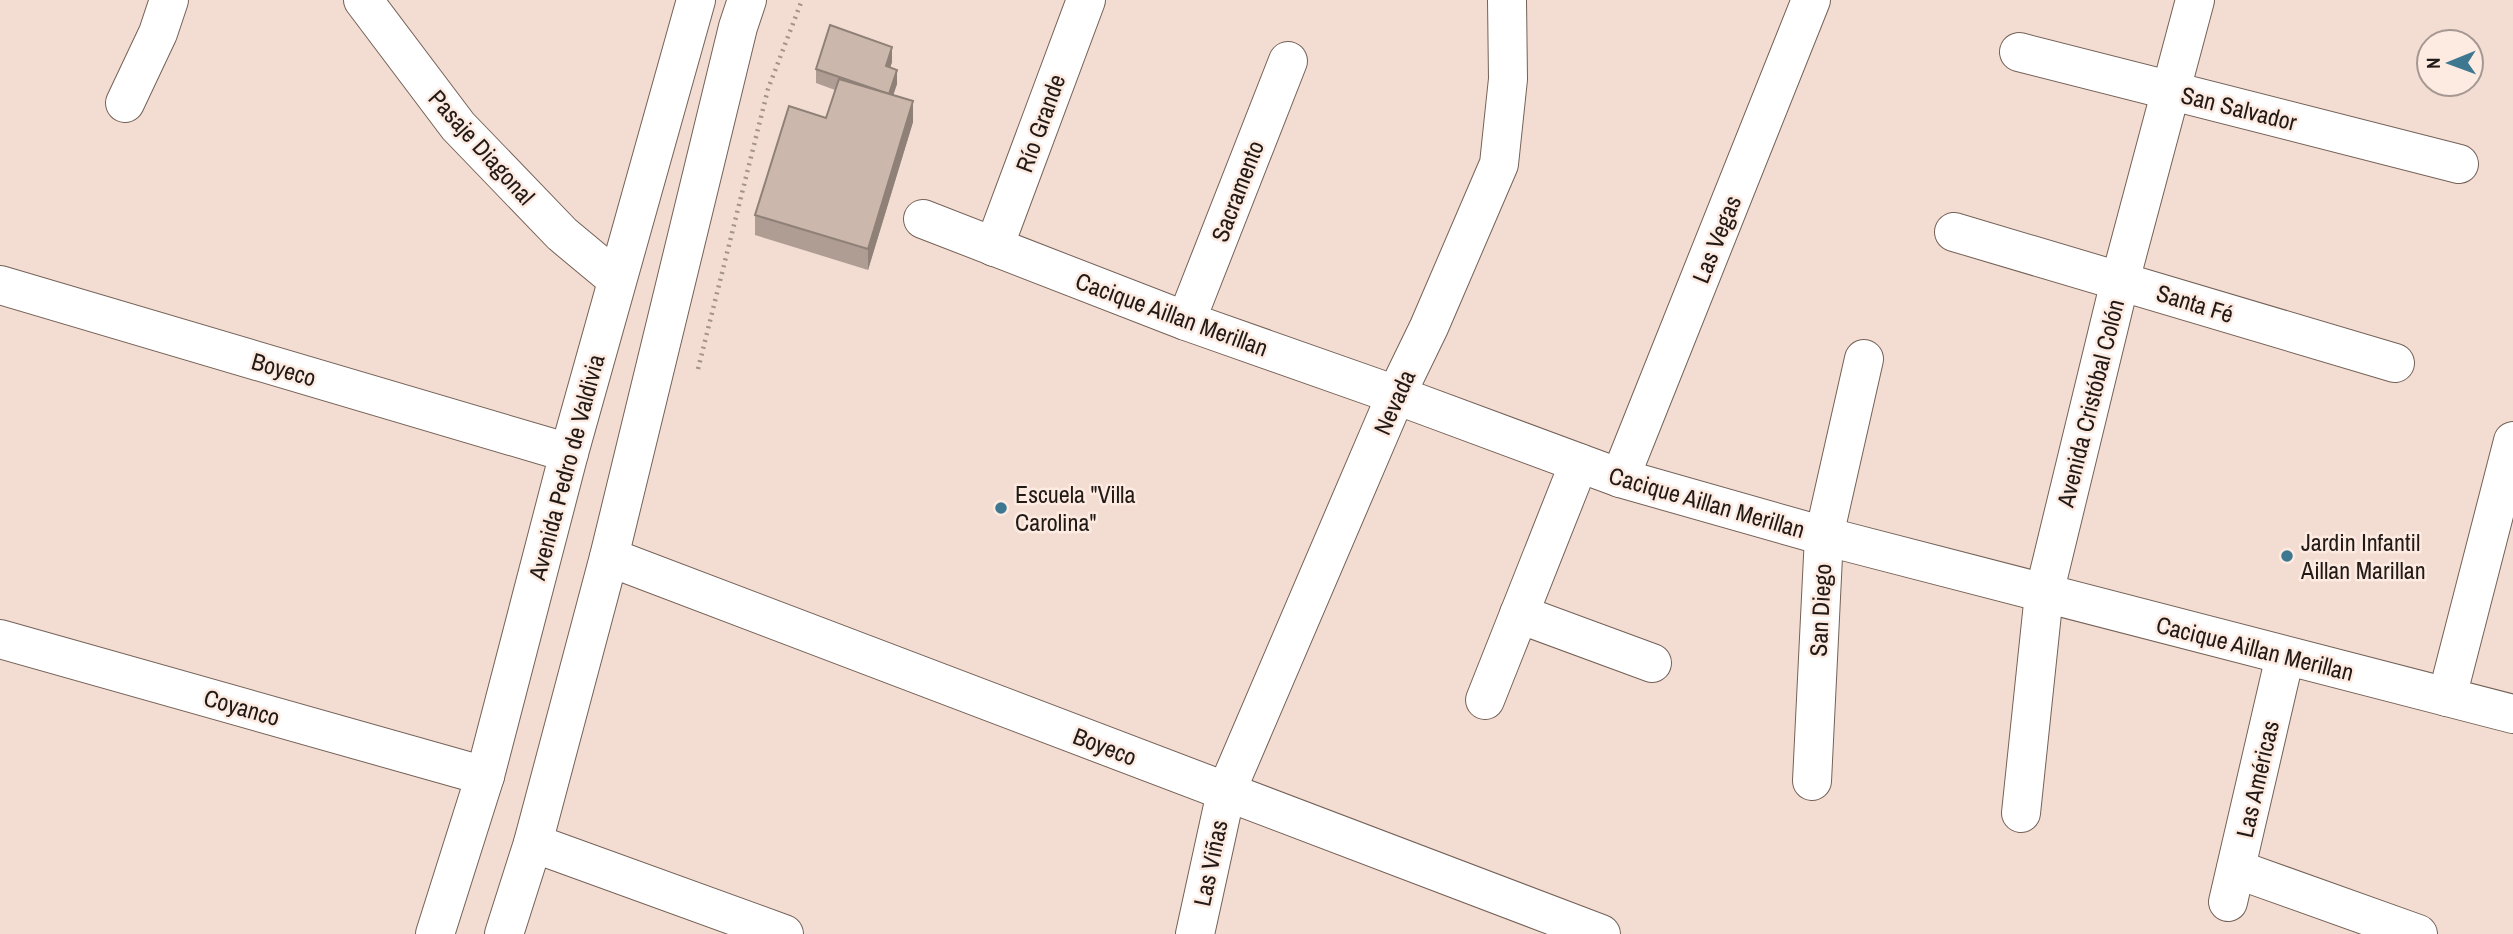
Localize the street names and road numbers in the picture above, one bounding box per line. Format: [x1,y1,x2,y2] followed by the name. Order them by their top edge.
[1008,70,1072,176] street label: Río Grande
[2178,78,2301,138] street label: San Salvador
[422,83,542,211] street label: Pasaje Diagonal
[1203,136,1271,246] street label: Sacramento
[1684,190,1748,288] street label: Las Vegas
[1071,264,1273,364] street label: Cacique Aillan Merillan
[2153,276,2237,330] street label: Santa Fé
[2048,296,2131,511] street label: Avenida Cristóbal Colón
[248,345,320,393] street label: Boyeco
[520,351,612,584] street label: Avenida Pedro de Valdivia
[1366,364,1422,439] street label: Nevada
[1605,459,1809,545] street label: Cacique Aillan Merillan
[1802,563,1838,657] street label: San Diego
[2153,608,2357,688] street label: Cacique Aillan Merillan
[200,681,284,733] street label: Coyanco
[2228,717,2286,841] street label: Las Américas
[1069,719,1141,773] street label: Boyeco
[1185,817,1235,909] street label: Las Viñas

